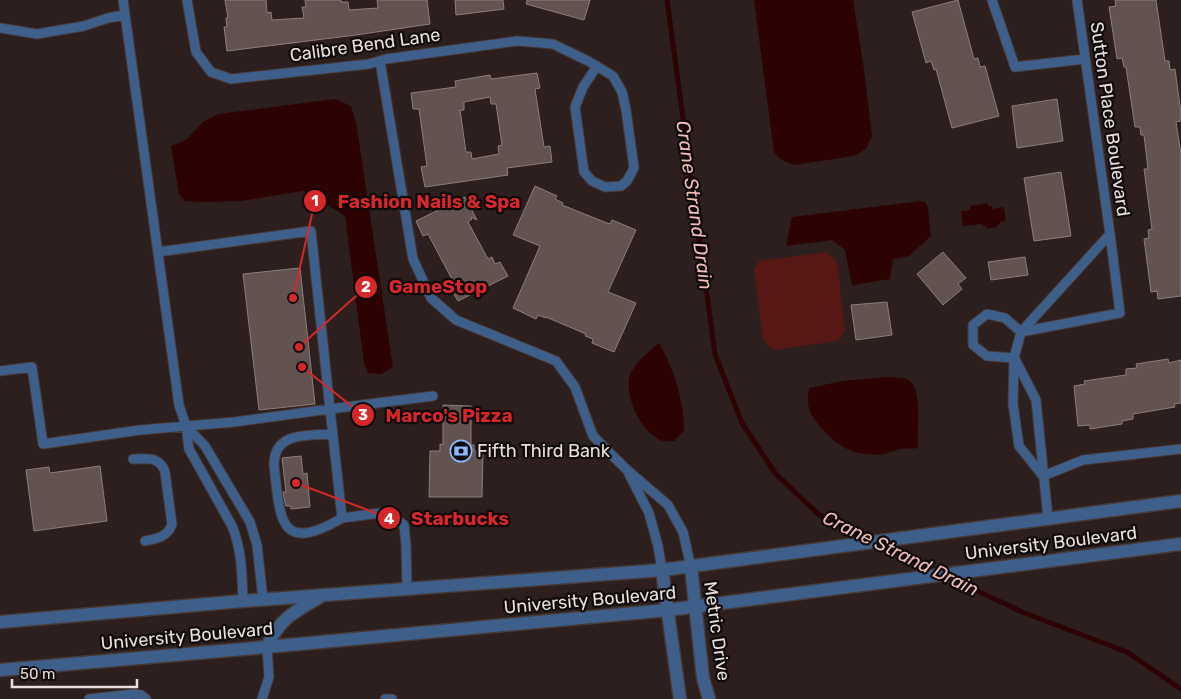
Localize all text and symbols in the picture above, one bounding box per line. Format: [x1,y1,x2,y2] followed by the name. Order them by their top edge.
[1085,20,1135,218] street label: Sutton Place Boulevard
[288,24,442,66] street label: Calibre Bend Lane
[671,119,718,291] water label: Crane Strand Drain
[303,184,531,218] callout: Fashion Nails & Spa
[338,190,520,213] text: Fashion Nails & Spa
[311,192,319,210] text: 1
[354,270,497,304] callout: GameStop
[389,275,487,298] text: GameStop
[361,278,371,296] text: 2
[350,398,523,432] callout: Marco's Pizza
[385,404,513,427] text: Marco's Pizza
[358,406,368,424] text: 3
[449,439,473,463] bank icon: Fifth Third Bank
[477,440,611,462] place label: Fifth Third Bank
[376,501,519,535] callout: Starbucks
[819,506,982,601] water label: Crane Strand Drain
[411,507,509,530] text: Starbucks
[384,510,394,528] text: 4
[964,522,1138,564] street label: University Boulevard
[699,580,735,682] street label: Metric Drive
[503,581,677,619] street label: University Boulevard
[100,617,274,655] street label: University Boulevard
[12,656,138,688] scale bar
[20,665,55,683] text: 50 m

